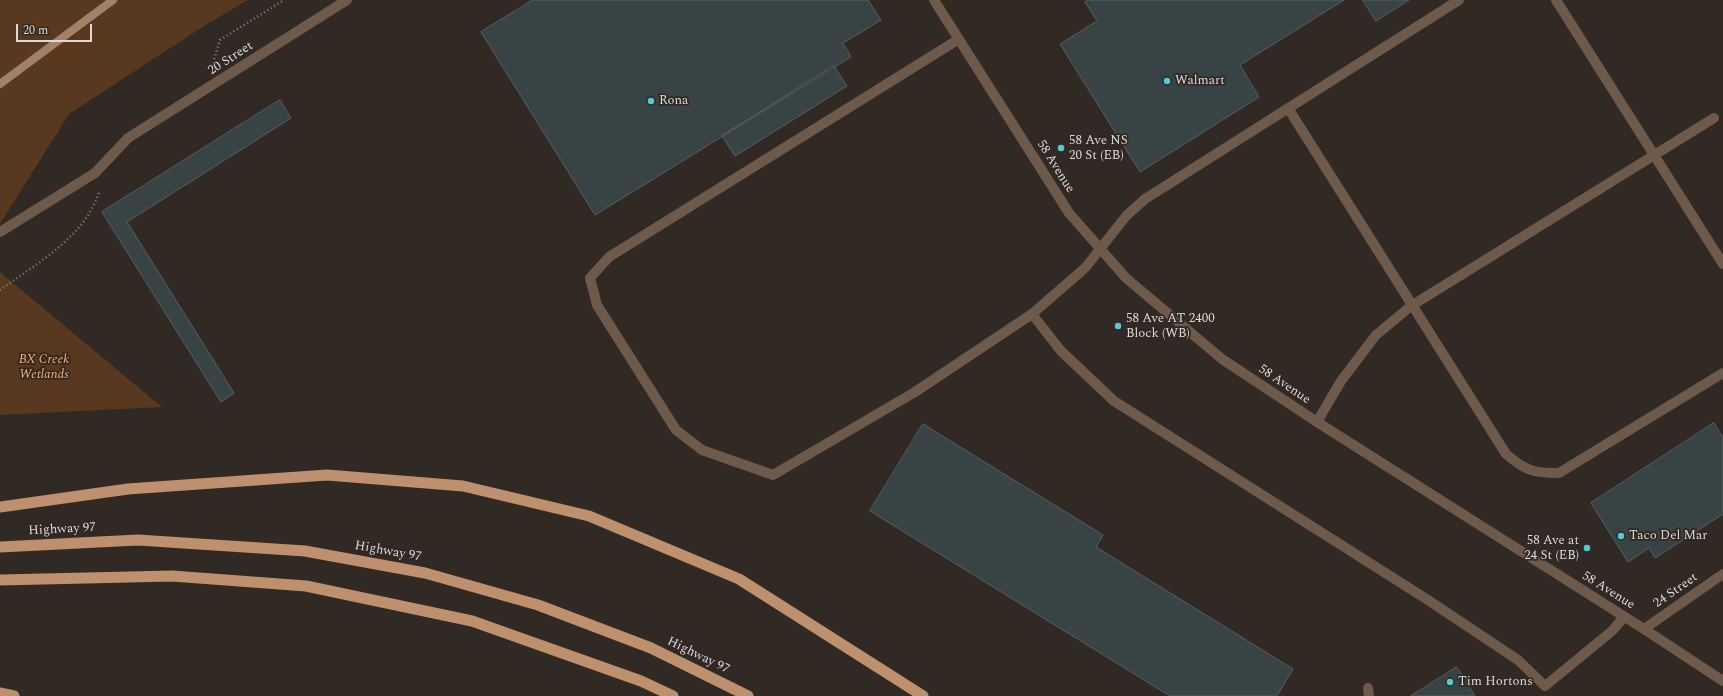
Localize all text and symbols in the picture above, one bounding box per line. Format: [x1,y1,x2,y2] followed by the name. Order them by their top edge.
[18,16,94,42] scale bar
[23,21,48,40] text: 20 m
[206,39,256,79] street label: 20 Street
[1175,73,1225,89] place label: Walmart
[1162,76,1172,86] marker: Walmart
[659,93,688,109] place label: Rona
[646,96,656,106] marker: Rona
[1069,133,1128,164] place label: 58 Ave NS 20 St (EB)
[1033,138,1077,196] street label: 58 Avenue
[1056,143,1066,153] marker: 58 Ave NS 20 St (EB)
[1126,311,1215,342] place label: 58 Ave AT 2400 Block (WB)
[1113,321,1123,331] marker: 58 Ave AT 2400 Block (WB)
[19,352,69,383] park label: BX Creek Wetlands
[1255,362,1313,408] street label: 58 Avenue
[28,520,96,540] street label: Highway 97
[1629,528,1708,544] place label: Taco Del Mar
[1616,531,1626,541] marker: Taco Del Mar
[1524,533,1579,564] place label: 58 Ave at 24 St (EB)
[353,538,423,566] street label: Highway 97
[1582,543,1592,553] marker: 58 Ave at 24 St (EB)
[1579,569,1637,613] street label: 58 Avenue
[1651,570,1701,612] street label: 24 Street
[664,634,732,678] street label: Highway 97
[1458,674,1533,690] place label: Tim Hortons
[1445,677,1455,687] marker: Tim Hortons

